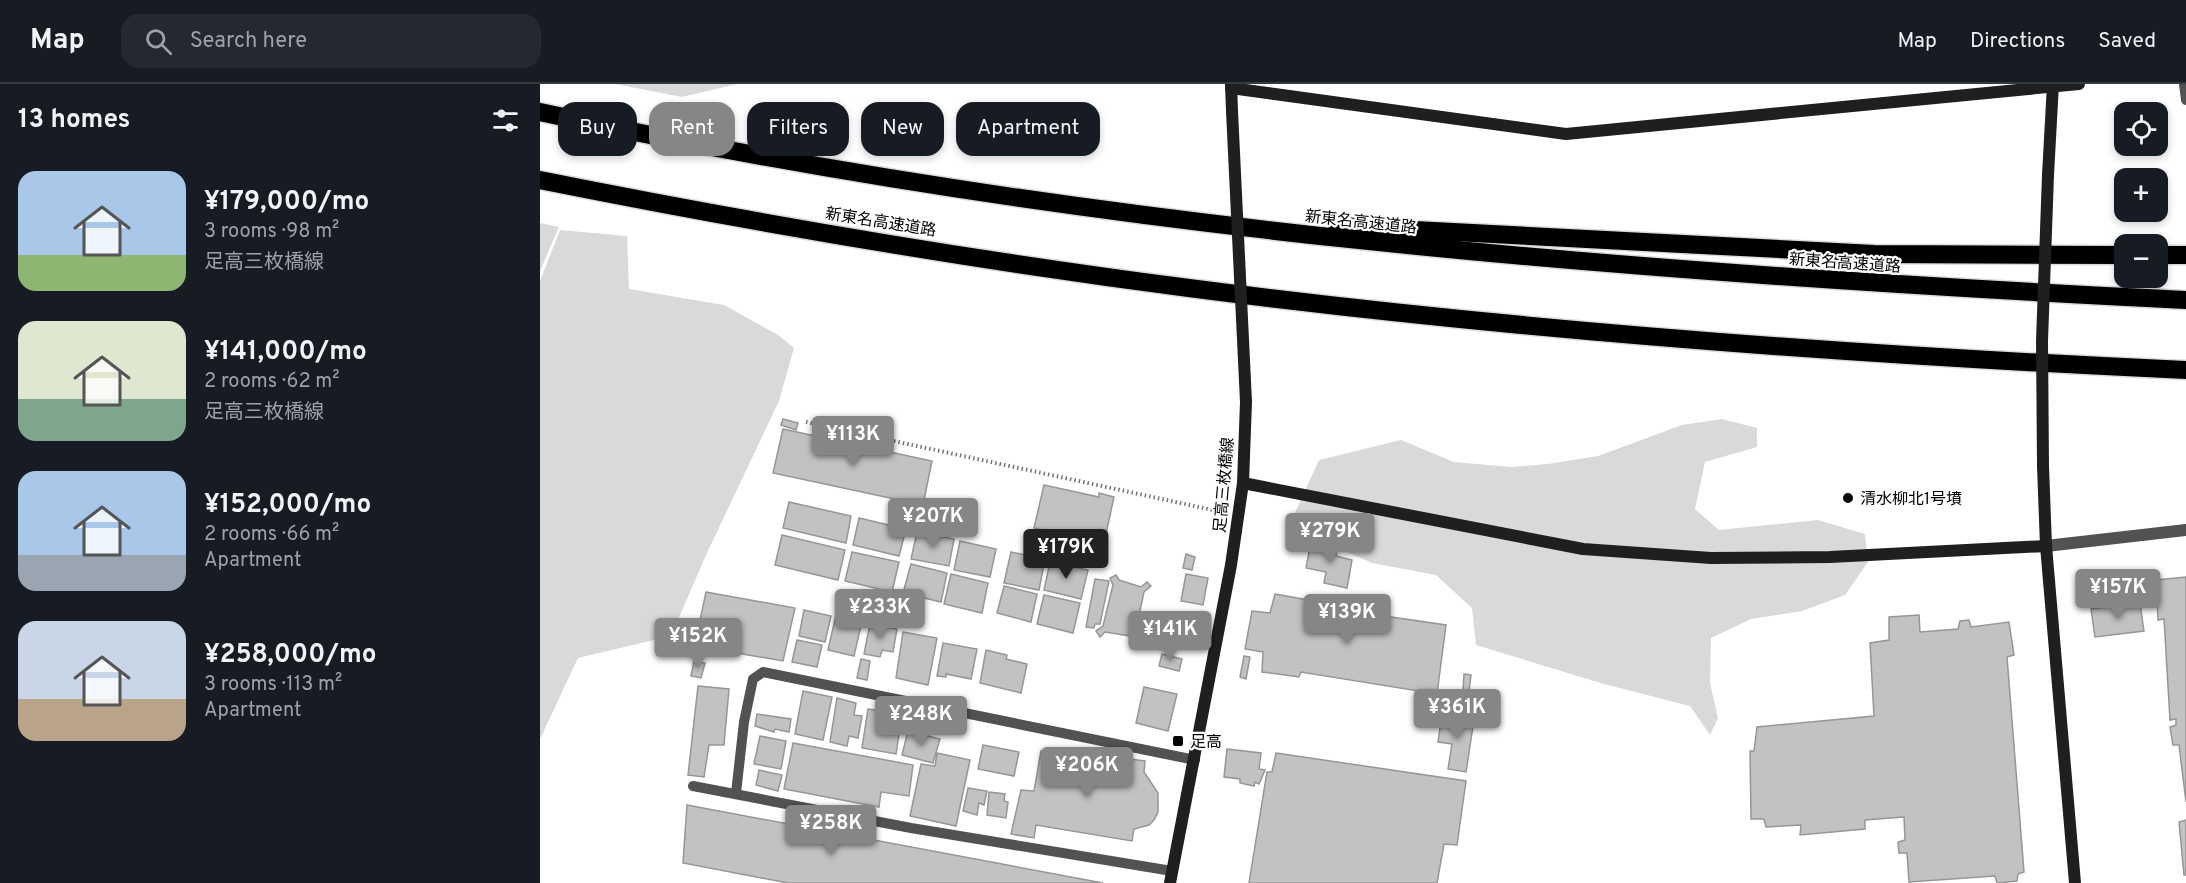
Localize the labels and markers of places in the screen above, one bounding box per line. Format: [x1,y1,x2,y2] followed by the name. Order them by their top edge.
[811,416,895,467] pin: ¥113K
[1860,490,1962,510] place label: 清水柳北1号墳
[1841,491,1855,505] marker: 清水柳北1号墳
[891,498,975,549] pin: ¥207K
[1288,513,1372,564] pin: ¥279K
[1024,529,1108,580] pin: ¥179K
[2076,569,2160,620] pin: ¥157K
[838,589,922,640] pin: ¥233K
[1305,594,1389,645] pin: ¥139K
[1128,611,1212,662] pin: ¥141K
[656,618,740,669] pin: ¥152K
[1415,689,1499,740] pin: ¥361K
[879,696,963,747] pin: ¥248K
[1190,733,1222,753] place label: 足高
[1171,734,1185,748] marker: 足高
[1045,747,1129,798] pin: ¥206K
[789,805,873,856] pin: ¥258K

